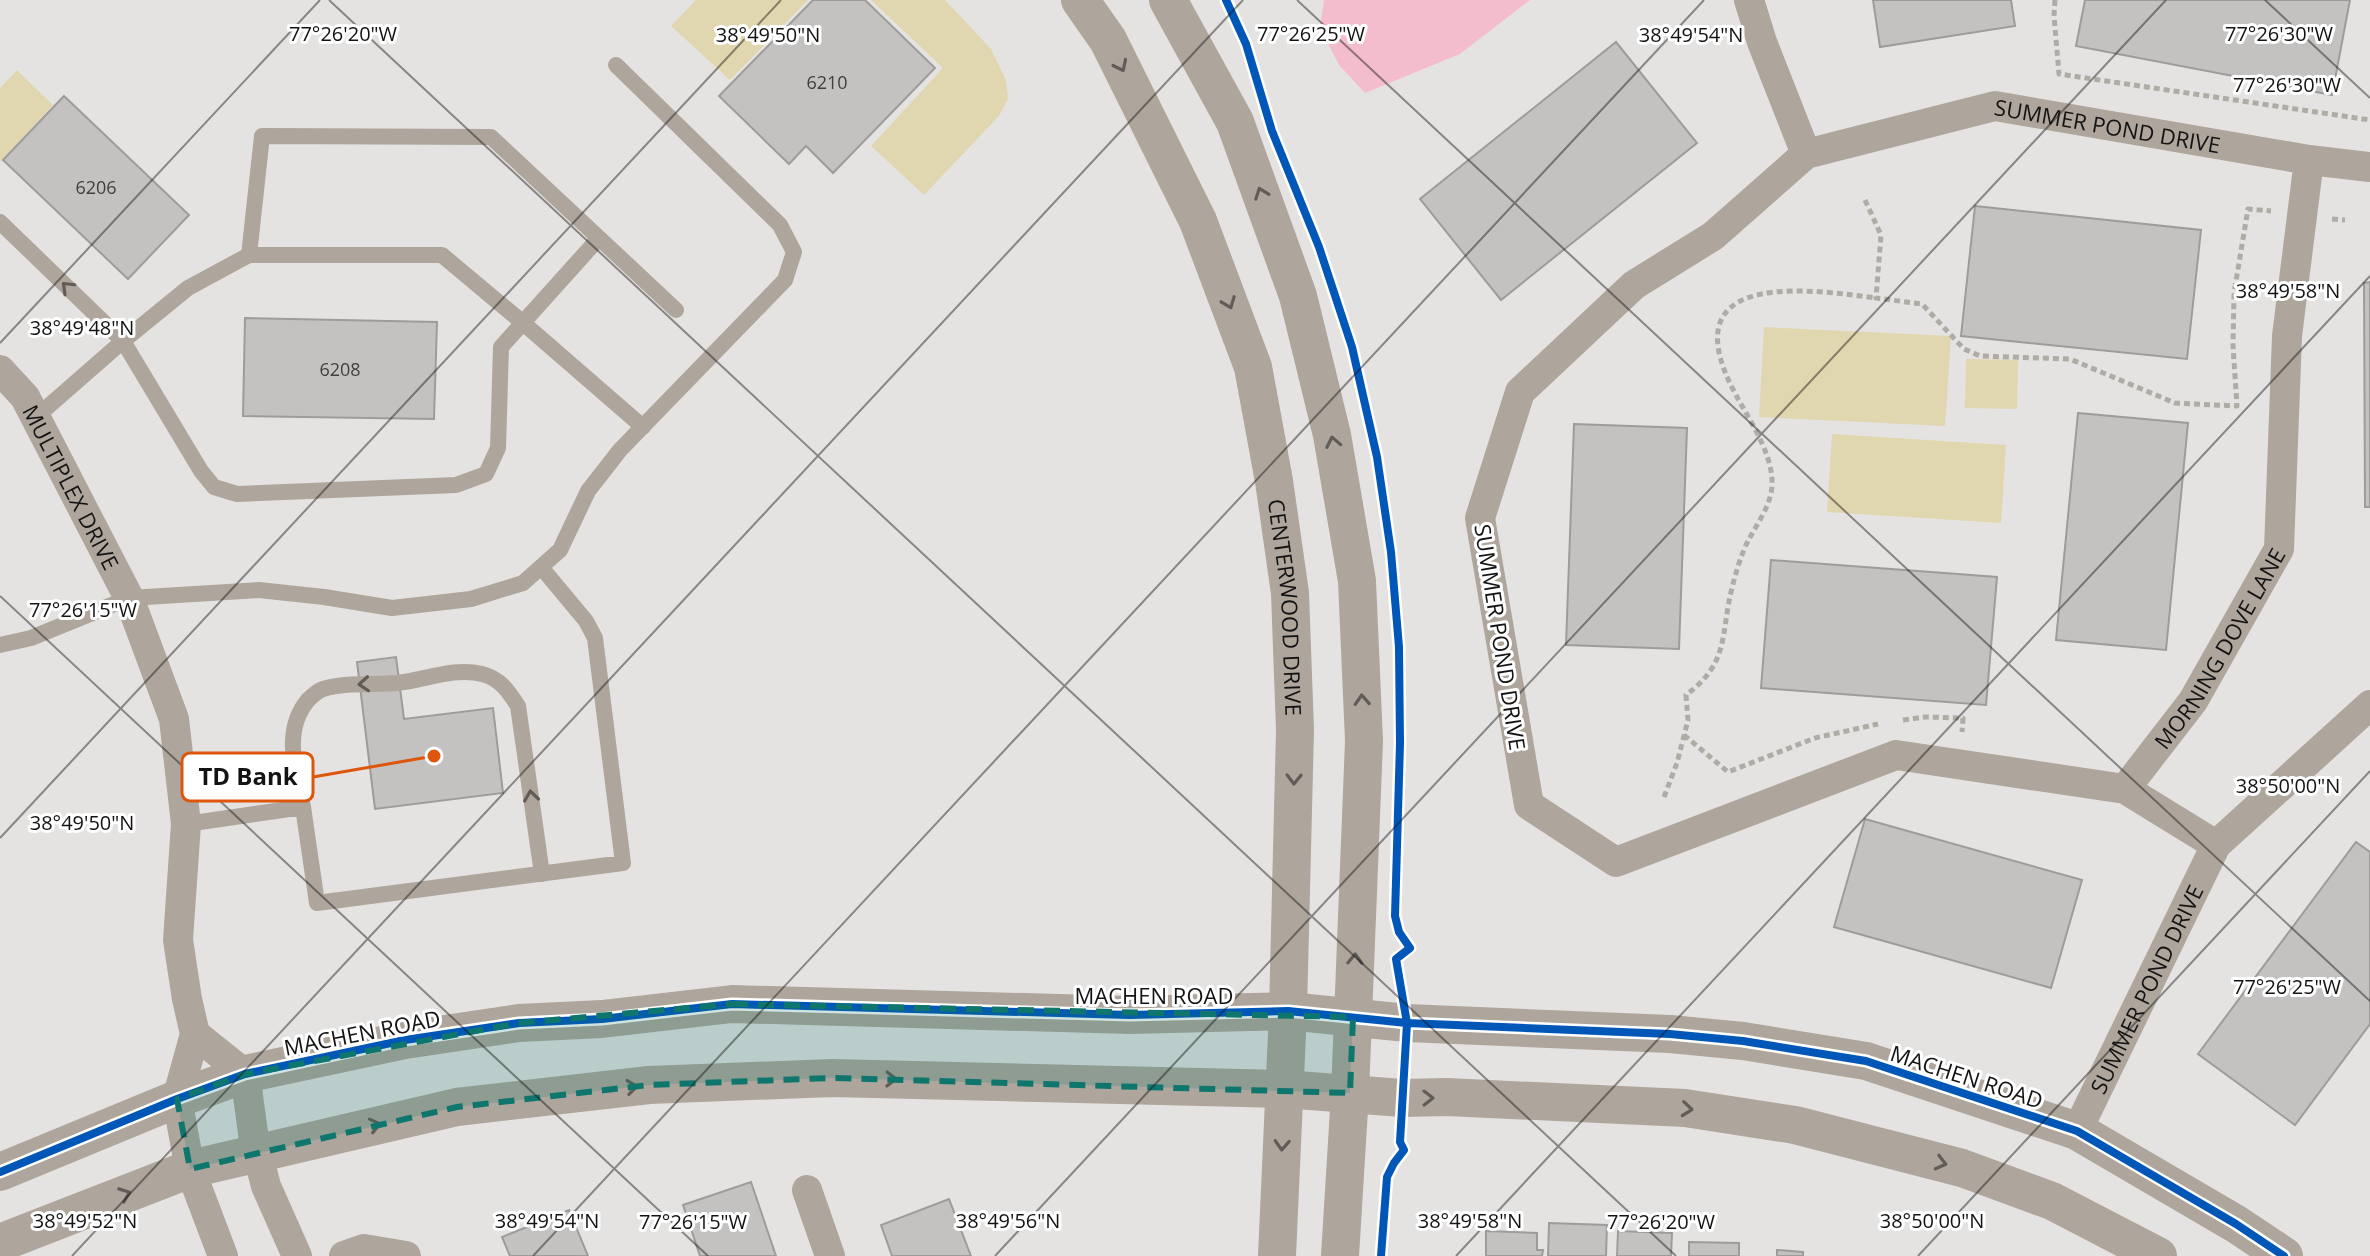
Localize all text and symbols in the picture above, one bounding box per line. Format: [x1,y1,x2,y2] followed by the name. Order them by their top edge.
[289,20,398,47] text: 77°26'20"W
[1257,20,1366,47] text: 77°26'25"W
[2225,20,2334,47] text: 77°26'30"W
[716,21,820,48] text: 38°49'50"N
[1639,21,1743,48] text: 38°49'54"N
[1111,58,1127,73] one-way arrow
[806,70,848,94] house number: 6210
[2233,71,2342,98] text: 77°26'30"W
[1992,91,2223,160] street label: SUMMER POND DRIVE
[75,175,117,199] house number: 6206
[1254,186,1270,200] one-way arrow
[2236,277,2340,304] text: 38°49'58"N
[62,281,76,296] one-way arrow
[1219,295,1236,309] one-way arrow
[30,314,134,341] text: 38°49'48"N
[319,357,361,381] house number: 6208
[16,399,127,575] street label: MULTIPLEX DRIVE
[1325,435,1342,449] one-way arrow
[1262,497,1309,716] street label: CENTERWOOD DRIVE
[1468,522,1534,752] street label: SUMMER POND DRIVE
[2147,542,2292,755] street label: MORNING DOVE LANE
[29,596,138,623] text: 77°26'15"W
[357,675,370,692] one-way arrow
[1354,693,1371,706] one-way arrow
[182,753,313,801] callout: TD Bank
[198,759,298,792] text: TD Bank
[2236,772,2340,799] text: 38°50'00"N
[1285,773,1303,786] one-way arrow
[523,789,540,803] one-way arrow
[30,809,134,836] text: 38°49'50"N
[2083,879,2210,1098] street label: SUMMER POND DRIVE
[1347,952,1364,965] one-way arrow
[2233,973,2342,1000] text: 77°26'25"W
[1075,980,1233,1010] street label: MACHEN ROAD
[281,1002,443,1062] street label: MACHEN ROAD
[1887,1037,2047,1115] street label: MACHEN ROAD
[885,1071,898,1088] one-way arrow
[625,1078,638,1095] one-way arrow
[1422,1089,1435,1106] one-way arrow
[1681,1100,1694,1117] one-way arrow
[367,1117,381,1134] one-way arrow
[1273,1139,1290,1152] one-way arrow
[1934,1153,1948,1170] one-way arrow
[117,1187,131,1204] one-way arrow
[33,1207,137,1234] text: 38°49'52"N
[495,1207,599,1234] text: 38°49'54"N
[956,1207,1060,1234] text: 38°49'56"N
[1418,1207,1522,1234] text: 38°49'58"N
[1880,1207,1984,1234] text: 38°50'00"N
[639,1208,748,1235] text: 77°26'15"W
[1607,1208,1716,1235] text: 77°26'20"W

